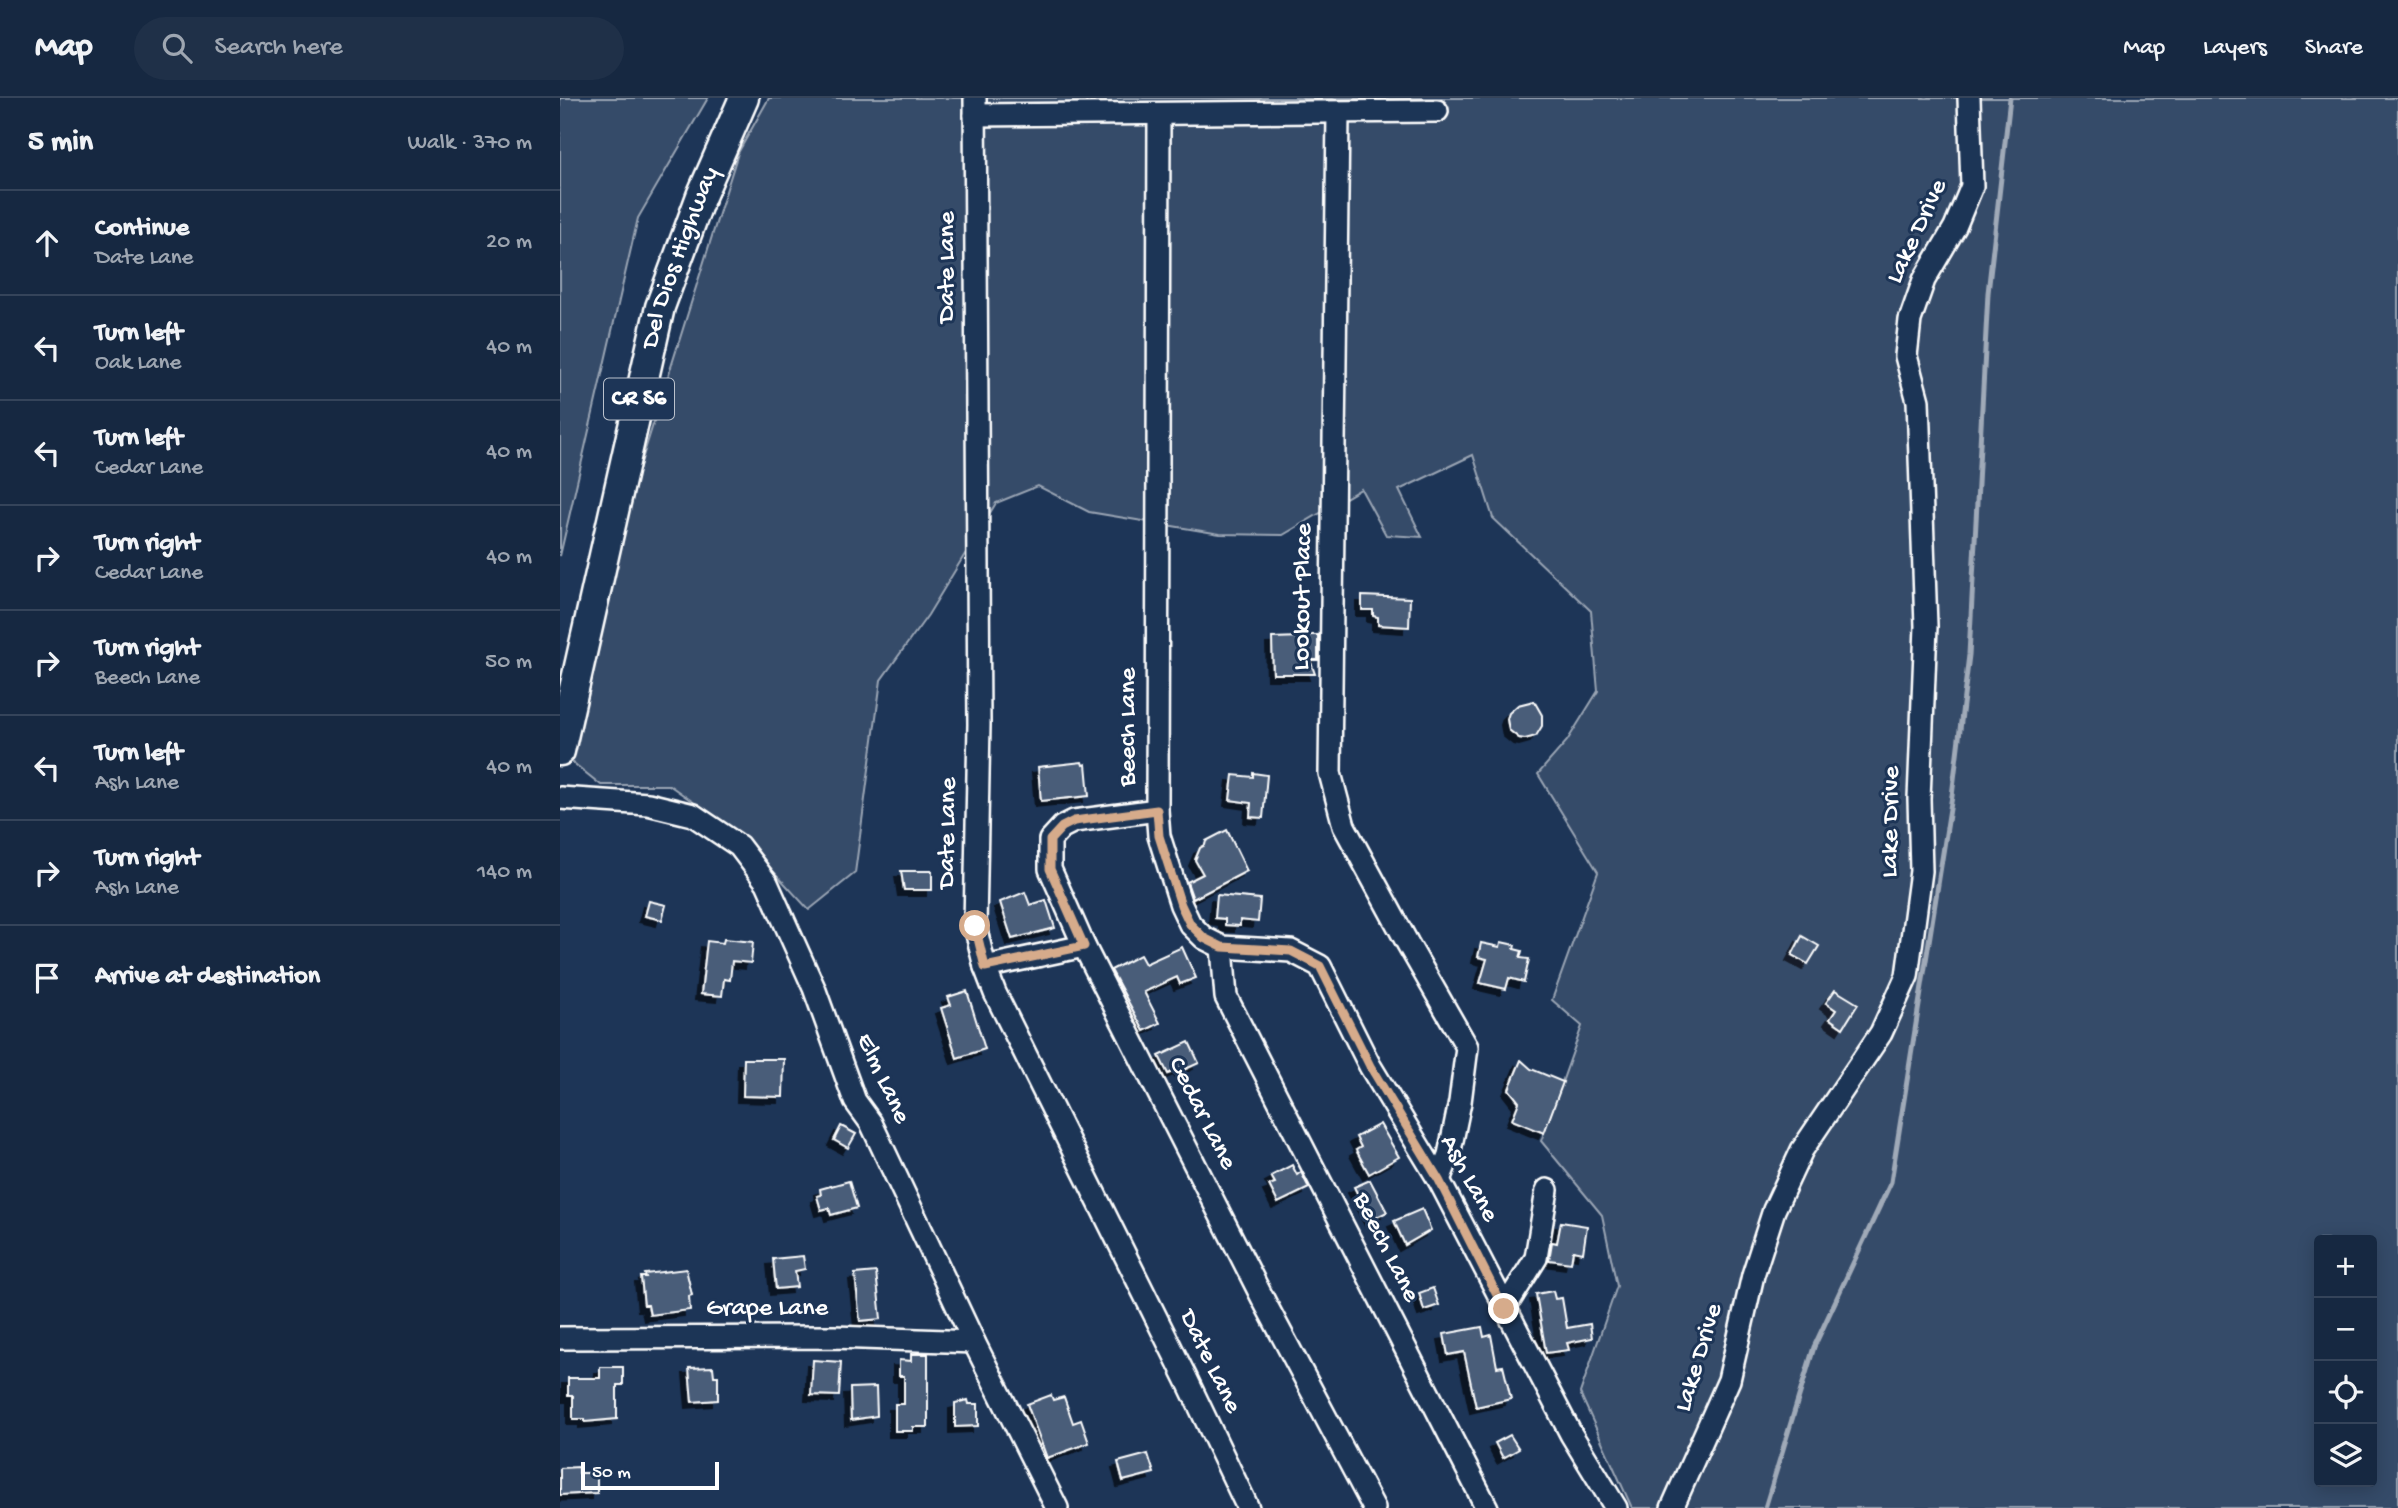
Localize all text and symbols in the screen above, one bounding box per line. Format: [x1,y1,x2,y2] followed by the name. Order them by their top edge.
[134,17,624,80] search box
[35,29,92,67] text: Map
[158,29,196,67] icon: search
[214,33,343,64] text: Search here
[2123,34,2165,63] text: Map
[2203,34,2267,63] text: Layers
[2305,34,2363,63] text: Share
[28,126,93,161] text: 5 min
[408,130,532,157] text: Walk · 370 m
[635,162,727,354] street label: Del Dios Highway
[1880,174,1956,289] street label: Lake Drive
[933,211,964,325] street label: Date Lane
[95,214,189,245] text: Continue
[28,224,66,262] icon: ahead
[486,229,532,256] text: 20 m
[95,245,193,272] text: Date Lane
[95,319,183,350] text: Turn left
[28,329,66,367] icon: left
[486,334,532,361] text: 40 m
[95,350,181,377] text: Oak Lane
[604,378,674,420] road number: CR S6
[95,424,183,455] text: Turn left
[28,434,66,472] icon: left
[486,439,532,466] text: 40 m
[95,455,203,482] text: Cedar Lane
[1287,523,1321,671] street label: Lookout Place
[95,529,199,560] text: Turn right
[28,539,66,577] icon: right
[486,544,532,571] text: 40 m
[95,560,203,587] text: Cedar Lane
[95,634,199,665] text: Turn right
[28,644,66,682] icon: right
[485,649,532,676] text: 50 m
[95,665,200,692] text: Beech Lane
[1114,667,1145,787] street label: Beech Lane
[95,739,183,770] text: Turn left
[28,749,66,787] icon: left
[486,754,532,781] text: 40 m
[1876,765,1908,878] street label: Lake Drive
[95,770,179,797] text: Ash Lane
[932,777,965,891] street label: Date Lane
[95,844,199,875] text: Turn right
[28,854,66,892] icon: right
[477,859,532,886] text: 140 m
[95,875,179,902] text: Ash Lane
[959,910,990,941] route start
[28,959,66,997] icon: arrive
[95,962,320,993] text: Arrive at destination
[848,1029,917,1130] street label: Elm Lane
[1159,1052,1243,1176] street label: Cedar Lane
[1431,1130,1505,1228] street label: Ash Lane
[1344,1187,1426,1308] street label: Beech Lane
[2314,1235,2377,1487] map controls
[2314,1235,2377,1298] button: +
[1488,1293,1519,1324] route end
[706,1294,829,1325] street label: Grape Lane
[2314,1298,2377,1361] button: −
[1669,1299,1731,1416] street label: Lake Drive
[1170,1303,1248,1419] street label: Date Lane
[2314,1361,2377,1424] button: locate
[2314,1424,2377,1487] button: layers
[581,1459,719,1491] scale bar
[592,1462,631,1485] text: 50 m

